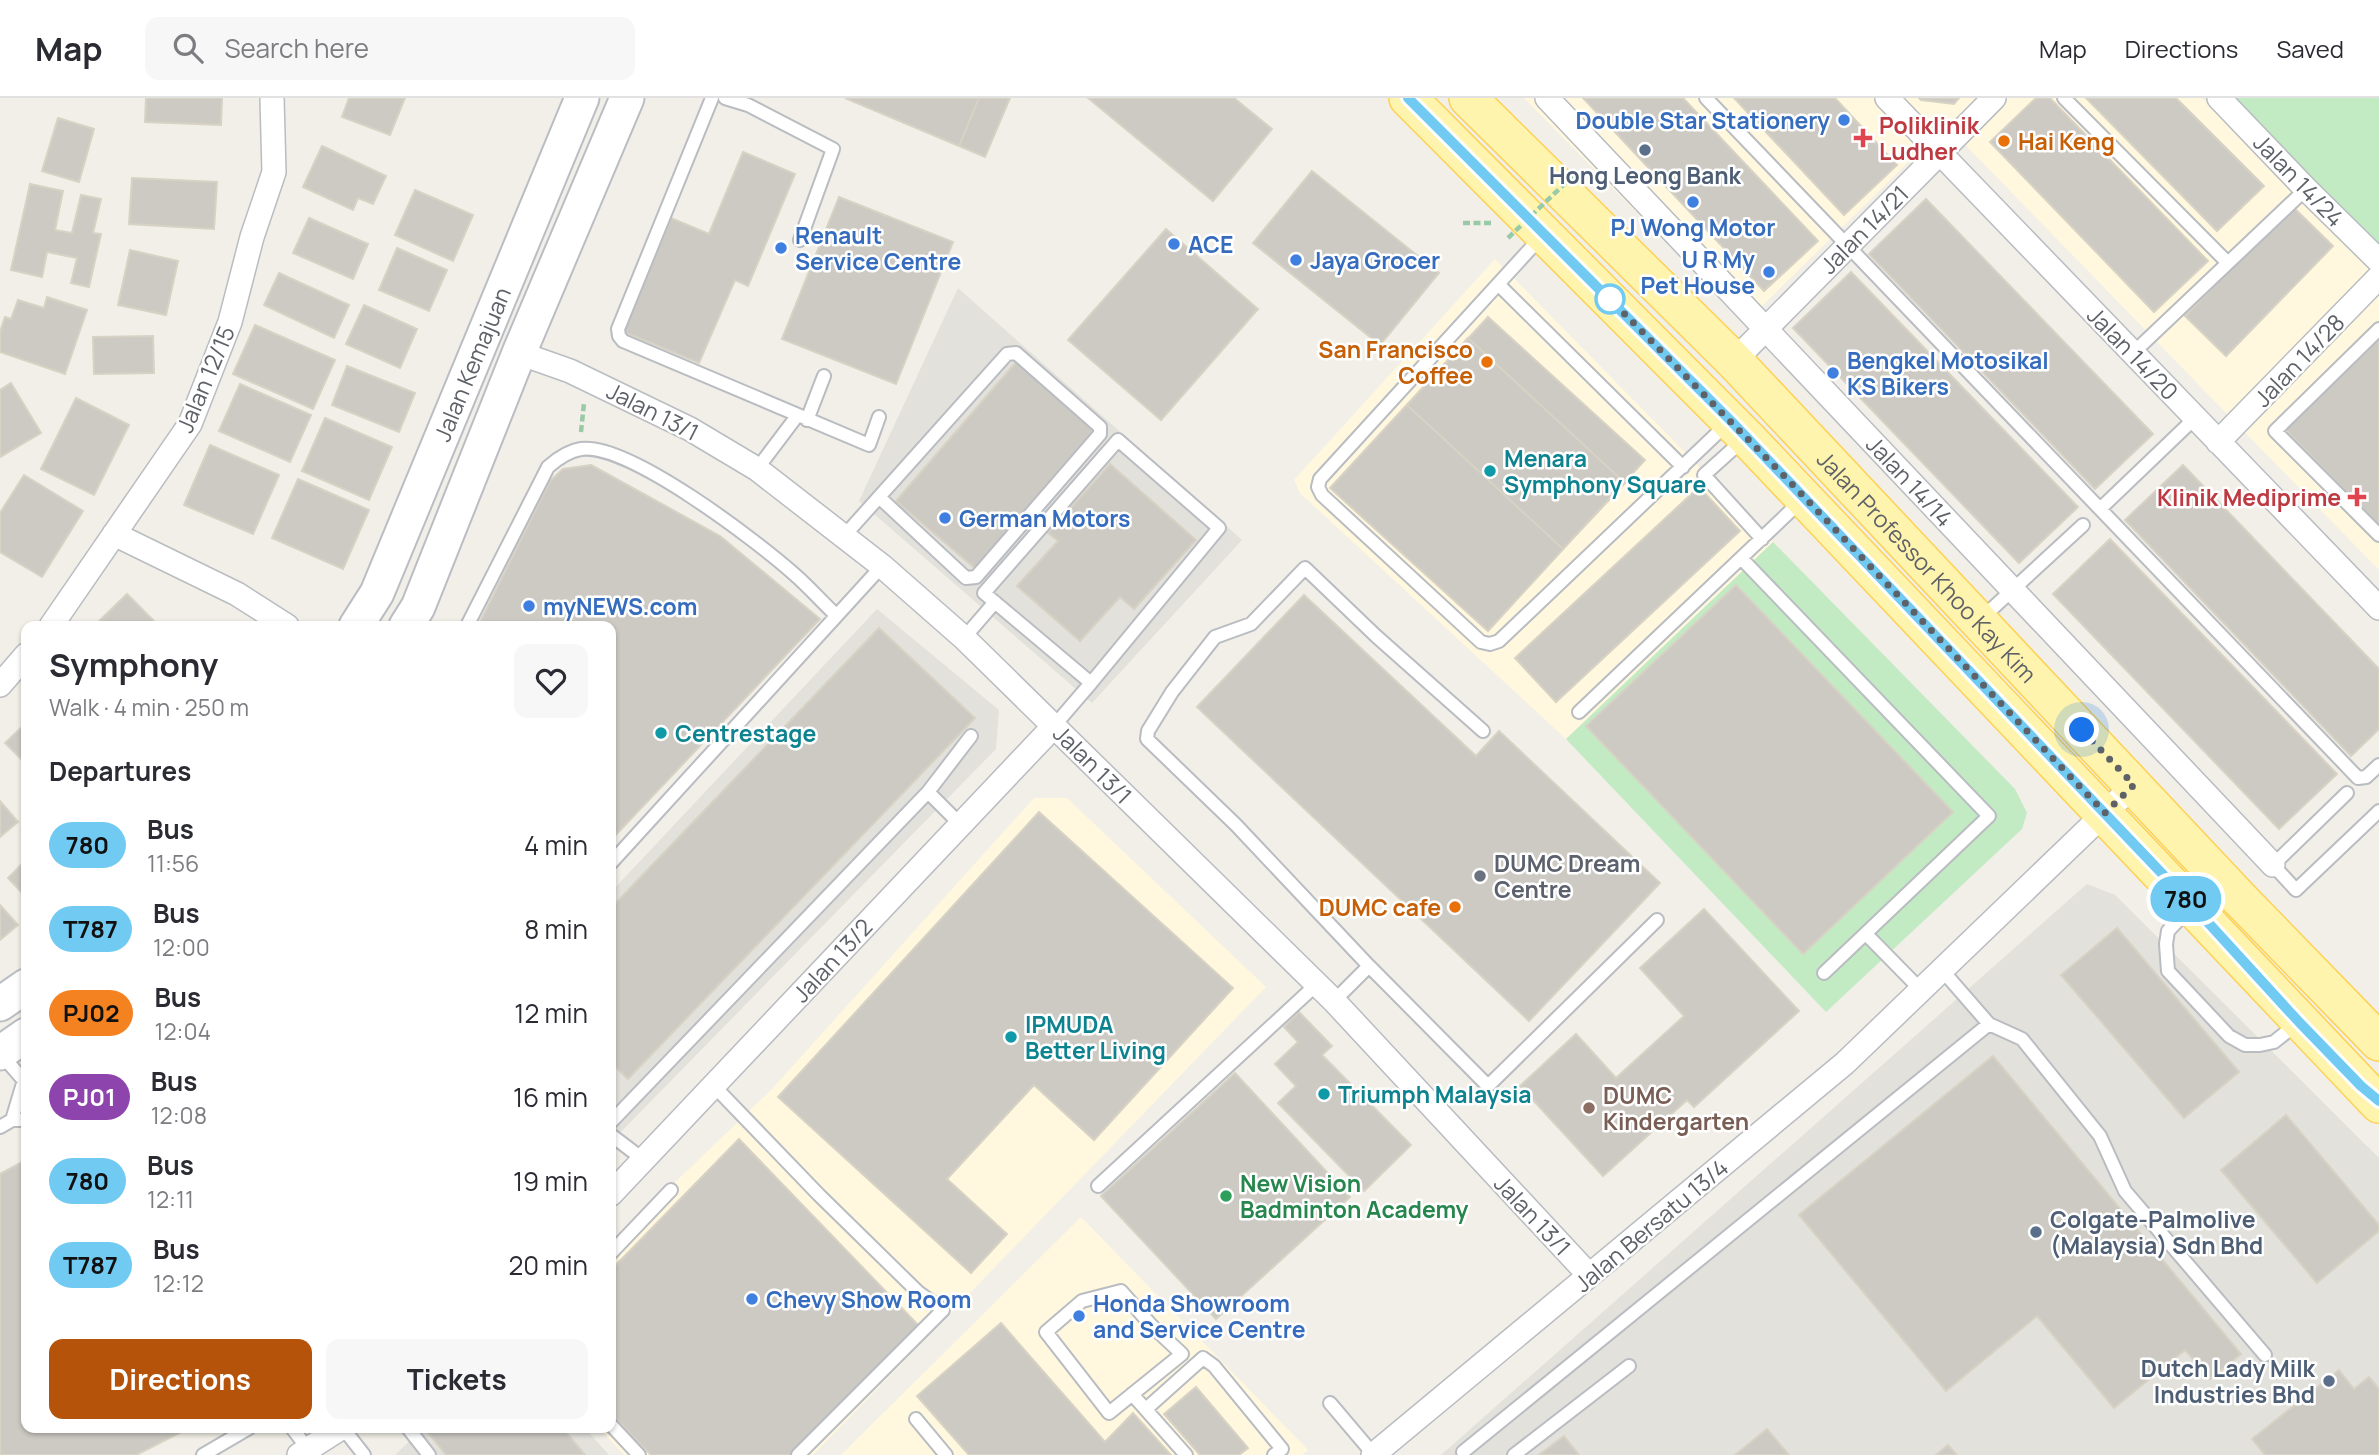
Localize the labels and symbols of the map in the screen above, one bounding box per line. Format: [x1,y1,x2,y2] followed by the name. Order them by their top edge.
[1575,104,1830,136] place label: Double Star Stationery
[1879,109,1980,167] place label: Poliklinik Ludher
[1836,112,1852,128] marker: Double Star Stationery
[2018,125,2115,157] place label: Hai Keng
[2247,127,2351,233] street label: Jalan 14/24
[1853,128,1873,148] marker: Poliklinik Ludher
[1996,133,2012,149] marker: Hai Keng
[1637,142,1653,158] marker: Hong Leong Bank
[1549,159,1742,191] place label: Hong Leong Bank
[1813,178,1915,280] street label: Jalan 14/21
[1685,194,1701,210] marker: PJ Wong Motor
[1611,211,1775,243] place label: PJ Wong Motor
[795,219,961,277] place label: Renault Service Centre
[1188,228,1233,260] place label: ACE
[1166,236,1182,252] marker: ACE
[773,240,789,256] marker: Renault Service Centre
[1641,243,1755,301] place label: U R My Pet House
[1310,244,1440,276] place label: Jaya Grocer
[1288,252,1304,268] marker: Jaya Grocer
[1761,264,1777,280] marker: U R My Pet House
[426,282,518,446] street label: Jalan Kemajuan
[1595,284,1625,314] unlabelled marker
[2080,299,2186,407] street label: Jalan 14/20
[2247,307,2351,413] street label: Jalan 14/28
[168,321,242,437] street label: Jalan 12/15
[1318,333,1473,391] place label: San Francisco Coffee
[1847,344,2049,402] place label: Bengkel Motosikal KS Bikers
[1479,354,1495,370] marker: San Francisco Coffee
[1825,365,1841,381] marker: Bengkel Motosikal KS Bikers
[601,374,705,448] street label: Jalan 13/1
[1859,428,1961,534] street label: Jalan 14/14
[1504,442,1706,500] place label: Menara Symphony Square
[1810,443,2044,689] street label: Jalan Professor Khoo Kay Kim
[1482,463,1498,479] marker: Menara Symphony Square
[2157,481,2341,513] place label: Klinik Mediprime
[2347,487,2367,507] marker: Klinik Mediprime
[959,502,1130,534] place label: German Motors
[937,510,953,526] marker: German Motors
[543,590,697,622] place label: myNEWS.com
[521,598,537,614] marker: myNEWS.com
[2064,712,2099,747] your location
[675,717,816,749] place label: Centrestage
[1047,718,1139,810] street label: Jalan 13/1
[653,725,669,741] marker: Centrestage
[1494,847,1641,905] place label: DUMC Dream Centre
[1472,868,1488,884] marker: DUMC Dream Centre
[2146,876,2226,922] line badge: 780
[1319,891,1441,923] place label: DUMC cafe
[1447,899,1463,915] marker: DUMC cafe
[785,911,879,1009] street label: Jalan 13/2
[1025,1008,1166,1066] place label: IPMUDA Better Living
[1003,1029,1019,1045] marker: IPMUDA Better Living
[1338,1078,1532,1110] place label: Triumph Malaysia
[1603,1079,1749,1137] place label: DUMC Kindergarten
[1316,1086,1332,1102] marker: Triumph Malaysia
[1581,1100,1597,1116] marker: DUMC Kindergarten
[1567,1151,1735,1299] street label: Jalan Bersatu 13/4
[1240,1167,1469,1225] place label: New Vision Badminton Academy
[1487,1168,1579,1262] street label: Jalan 13/1
[1218,1188,1234,1204] marker: New Vision Badminton Academy
[2050,1203,2263,1261] place label: Colgate-Palmolive (Malaysia) Sdn Bhd
[2028,1224,2044,1240] marker: Colgate-Palmolive (Malaysia) Sdn Bhd
[766,1283,971,1315] place label: Chevy Show Room
[1093,1287,1306,1345] place label: Honda Showroom and Service Centre
[744,1291,760,1307] marker: Chevy Show Room
[1071,1308,1087,1324] marker: Honda Showroom and Service Centre
[2141,1352,2316,1410] place label: Dutch Lady Milk Industries Bhd
[2321,1373,2337,1389] marker: Dutch Lady Milk Industries Bhd

